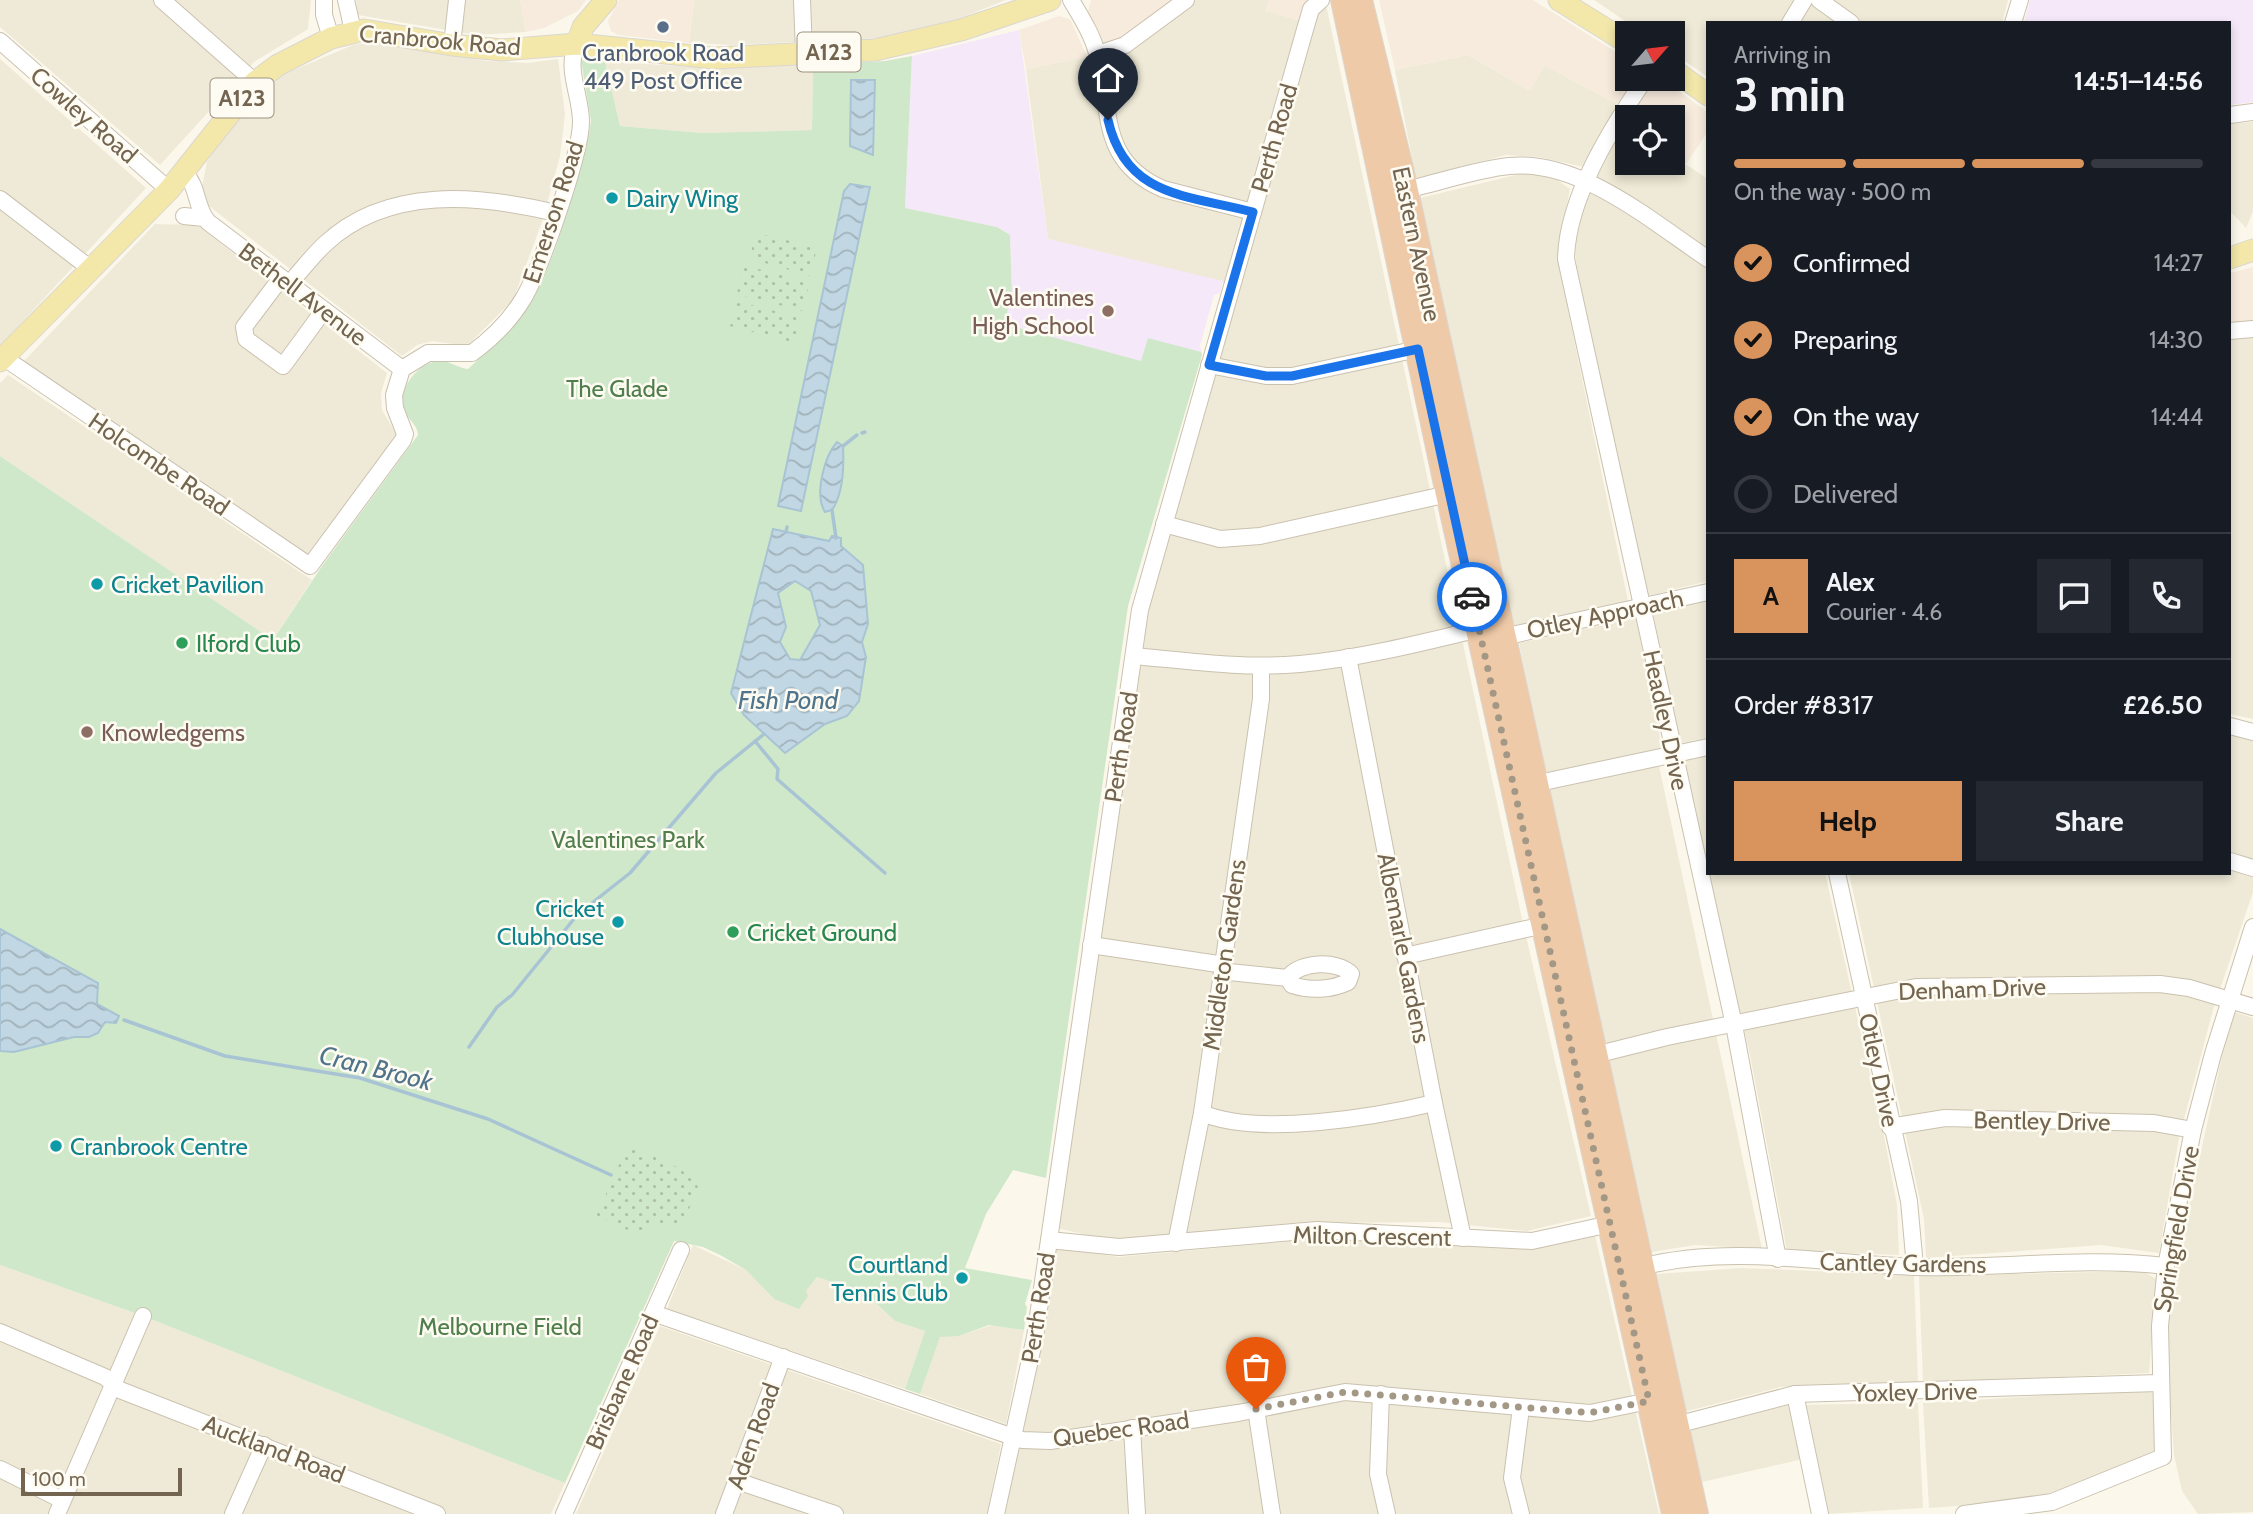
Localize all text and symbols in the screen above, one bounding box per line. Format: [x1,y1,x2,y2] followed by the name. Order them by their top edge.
[358,18,522,62] street label: Cranbrook Road
[655,19,671,35] marker: Cranbrook Road 449 Post Office
[1615,21,1685,91] north arrow
[1615,21,1685,175] map controls
[798,32,860,72] road number: A123
[582,38,744,95] place label: Cranbrook Road 449 Post Office
[1734,41,1831,69] text: Arriving in
[1078,48,1138,120] pin
[1089,59,1127,97] icon: home
[25,61,143,169] street label: Cowley Road
[2074,65,2203,97] text: 14:51–14:56
[1734,67,1846,123] text: 3 min
[210,78,274,118] road number: A123
[1245,80,1303,196] street label: Perth Road
[1615,105,1685,175] button: locate
[516,137,590,287] street label: Emerson Road
[1386,164,1448,324] street label: Eastern Avenue
[1734,178,1931,206] text: On the way · 500 m
[626,184,739,213] place label: Dairy Wing
[604,190,620,206] marker: Dairy Wing
[233,236,373,352] street label: Bethell Avenue
[1734,244,1772,282] icon: check
[1793,247,1910,279] text: Confirmed
[2154,249,2203,277] text: 14:27
[972,283,1094,340] place label: Valentines High School
[1100,303,1116,319] marker: Valentines High School
[1734,321,1772,359] icon: check
[1793,324,1897,356] text: Preparing
[2149,326,2203,354] text: 14:30
[566,374,668,403] park label: The Glade
[1734,398,1772,436] icon: check
[1793,401,1919,433] text: On the way
[2151,403,2203,431] text: 14:44
[83,406,235,522] street label: Holcombe Road
[1793,478,1898,510] text: Delivered
[2037,559,2111,633] button: chat
[2129,559,2203,633] button: phone
[1437,562,1507,632] courier
[1826,566,1875,598] text: Alex
[111,570,264,599] place label: Cricket Pavilion
[89,576,105,592] marker: Cricket Pavilion
[1453,578,1491,616] icon: car
[1763,580,1779,612] text: A
[1524,583,1686,645] street label: Otley Approach
[1826,598,1942,626] text: Courier · 4.6
[196,629,301,658] place label: Ilford Club
[174,635,190,651] marker: Ilford Club
[1637,647,1695,793] street label: Headley Drive
[738,684,840,716] water label: Fish Pond
[1098,689,1144,805] street label: Perth Road
[1734,689,1873,721] text: Order #8317
[2123,689,2203,721] text: £26.50
[101,718,245,747] place label: Knowledgems
[79,724,95,740] marker: Knowledgems
[1734,781,1962,861] button: Help
[1976,781,2203,861] button: Share
[551,825,705,854] park label: Valentines Park
[1371,850,1437,1046] street label: Albemarle Gardens
[1196,858,1252,1052] street label: Middleton Gardens
[497,894,604,951] place label: Cricket Clubhouse
[610,914,626,930] marker: Cricket Clubhouse
[747,918,897,947] place label: Cricket Ground
[725,924,741,940] marker: Cricket Ground
[1898,972,2046,1006] street label: Denham Drive
[1853,1010,1905,1130] street label: Otley Drive
[316,1039,437,1098] water label: Cran Brook
[1973,1105,2111,1137] street label: Bentley Drive
[70,1132,248,1161] place label: Cranbrook Centre
[48,1138,64,1154] marker: Cranbrook Centre
[2147,1143,2205,1315] street label: Springfield Drive
[1293,1220,1451,1252] street label: Milton Crescent
[1819,1247,1987,1279] street label: Cantley Gardens
[831,1250,948,1307] place label: Courtland Tennis Club
[1015,1250,1061,1366] street label: Perth Road
[954,1270,970,1286] marker: Courtland Tennis Club
[579,1310,665,1454] street label: Brisbane Road
[418,1312,582,1341] park label: Melbourne Field
[1226,1337,1286,1409] pin
[1237,1348,1275,1386] icon: bag
[1851,1376,1978,1408] street label: Yoxley Drive
[720,1379,786,1493] street label: Aden Road
[1051,1405,1191,1453] street label: Quebec Road
[199,1409,349,1489] street label: Auckland Road
[21,1465,182,1497] scale bar
[32,1468,86,1491] text: 100 m

